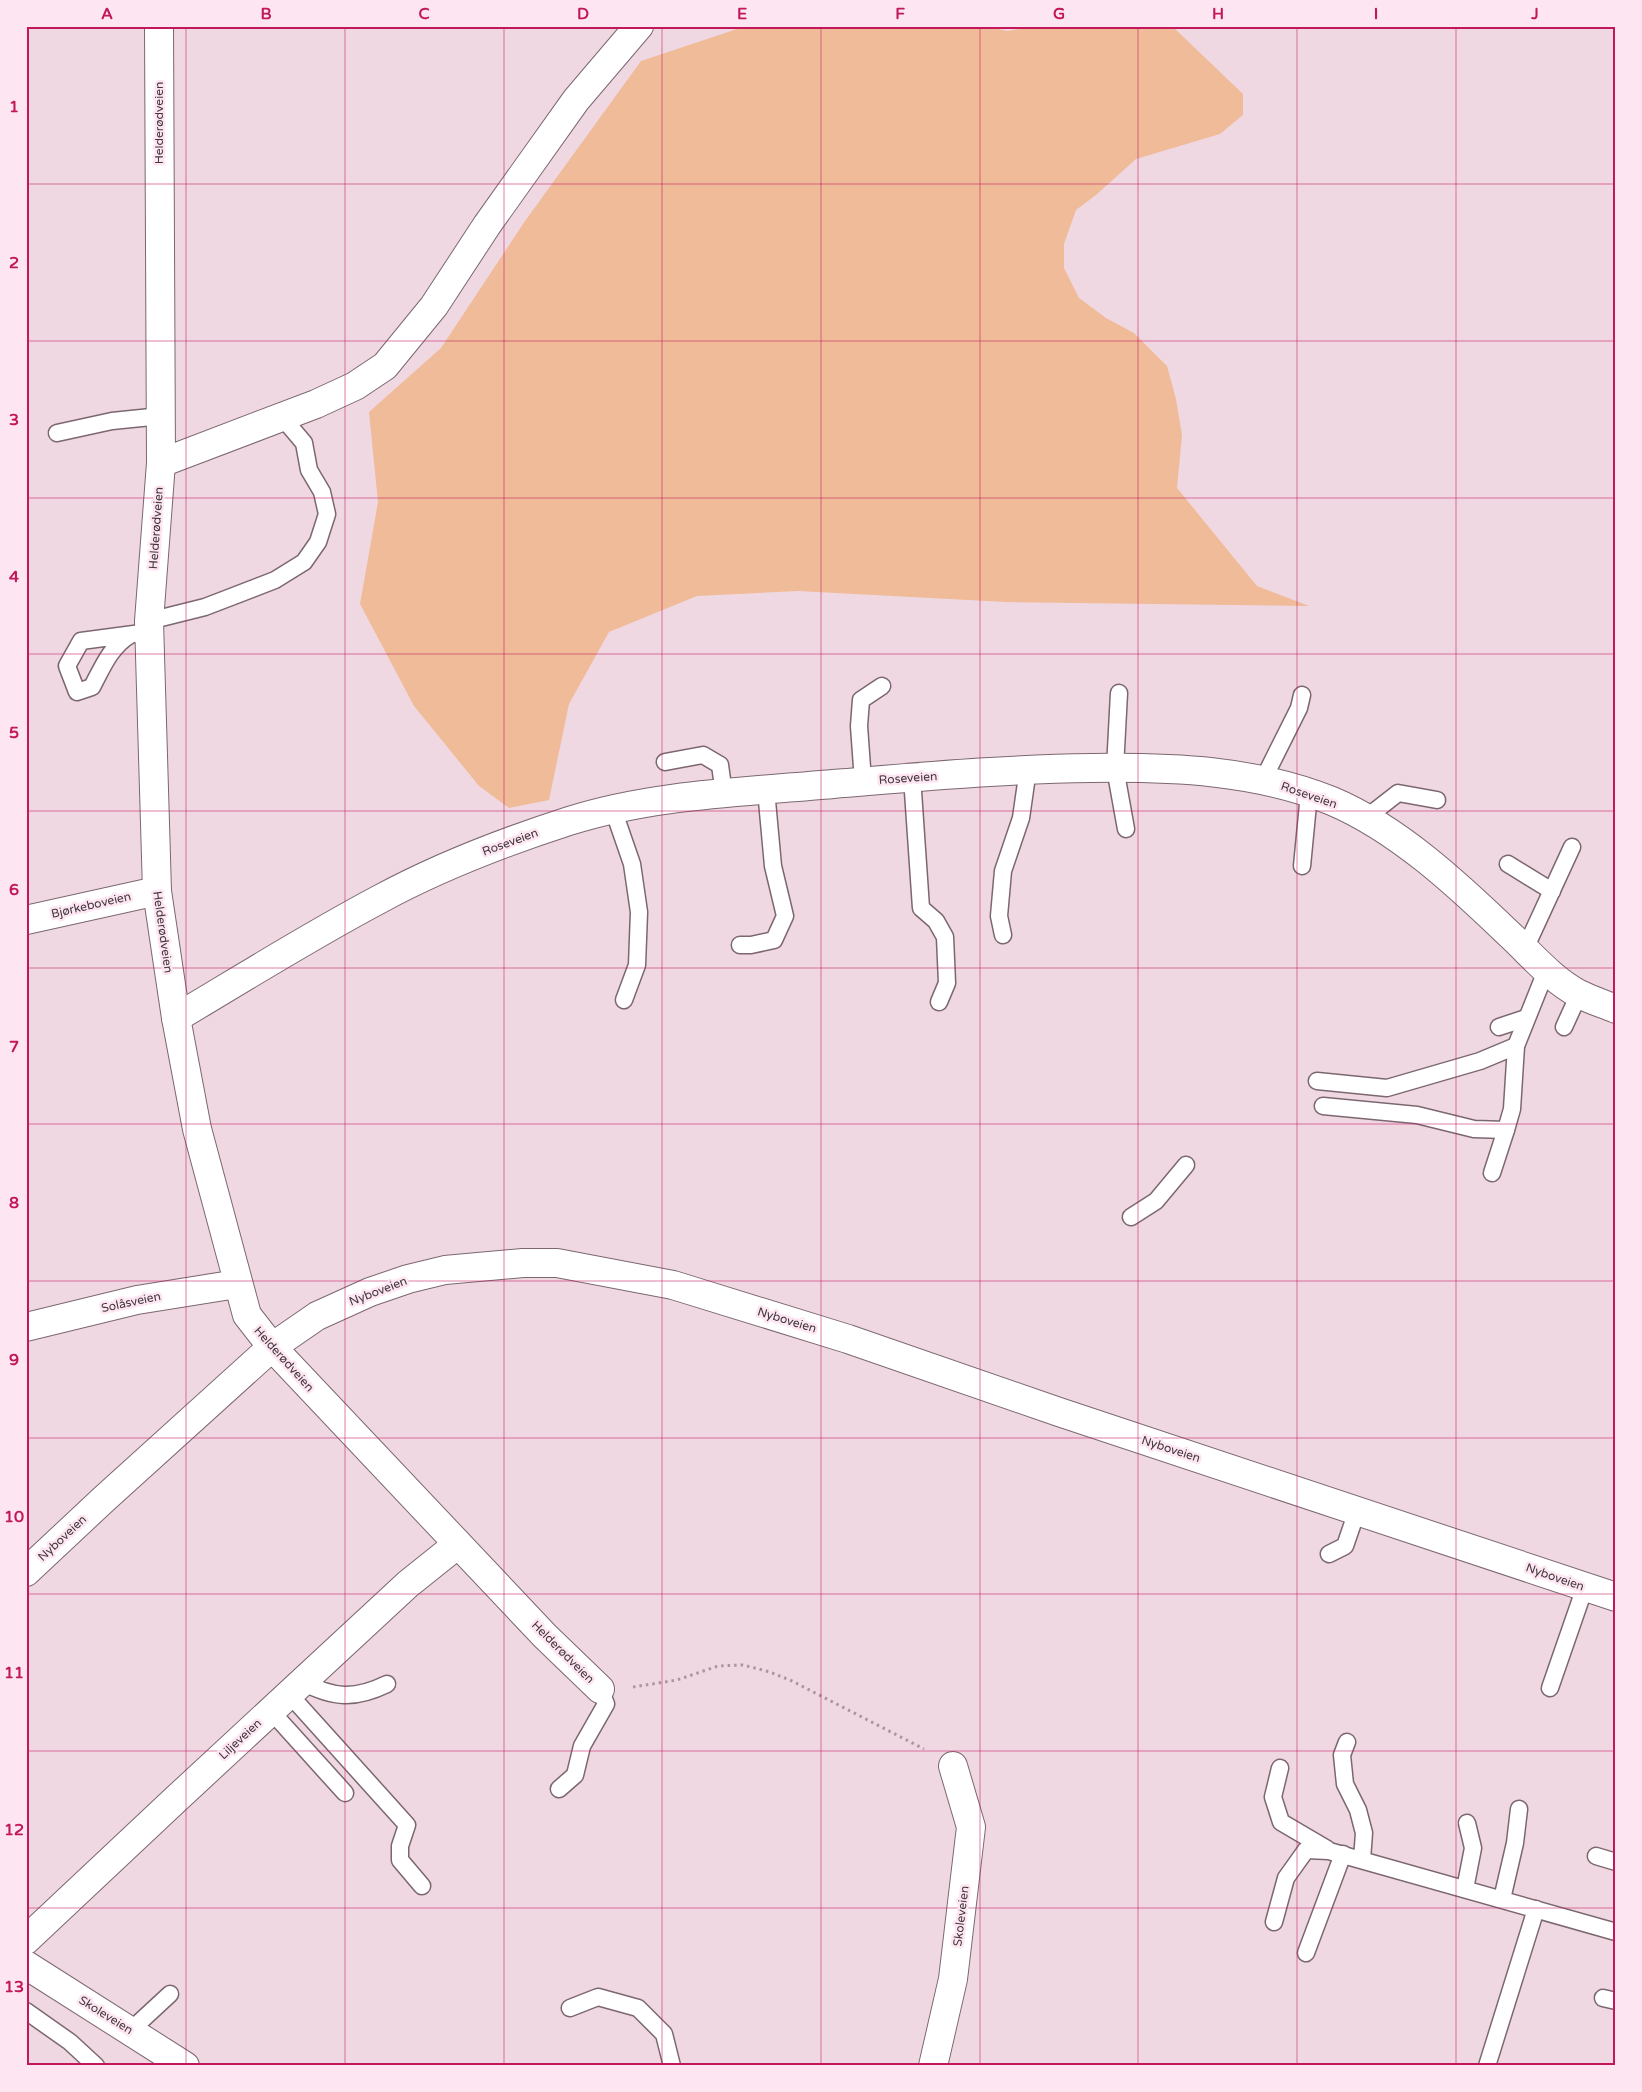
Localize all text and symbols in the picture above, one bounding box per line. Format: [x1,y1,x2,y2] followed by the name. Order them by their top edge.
[101,4,113,24] text: A
[260,4,272,24] text: B
[418,4,430,24] text: C
[577,4,589,24] text: D
[737,4,747,24] text: E
[895,4,905,24] text: F
[1053,4,1065,24] text: G
[1212,4,1224,24] text: H
[1374,4,1378,24] text: I
[1530,4,1539,24] text: J
[152,82,166,164] street label: Helderødveien
[9,97,19,117] text: 1
[9,253,19,273] text: 2
[9,410,19,430] text: 3
[146,486,166,570] street label: Helderødveien
[9,567,19,587] text: 4
[9,723,19,743] text: 5
[878,769,938,787] street label: Roseveien
[1279,779,1339,811] street label: Roseveien
[480,825,540,859] street label: Roseveien
[9,880,19,900] text: 6
[50,889,132,921] street label: Bjørkeboveien
[150,890,176,974] street label: Helderødveien
[9,1037,19,1057] text: 7
[9,1193,19,1213] text: 8
[347,1274,409,1308] street label: Nyboveien
[100,1289,162,1315] street label: Solåsveien
[756,1304,818,1336] street label: Nyboveien
[251,1324,317,1394] street label: Helderødveien
[9,1350,19,1370] text: 9
[1140,1433,1202,1465] street label: Nyboveien
[4,1507,24,1527] text: 10
[35,1512,89,1564] street label: Nyboveien
[1524,1560,1586,1594] street label: Nyboveien
[529,1618,597,1686] street label: Helderødveien
[4,1663,24,1683] text: 11
[216,1716,264,1762] street label: Liljeveien
[4,1820,24,1840] text: 12
[950,1885,972,1947] street label: Skoleveien
[4,1977,24,1997] text: 13
[76,1993,136,2037] street label: Skoleveien

